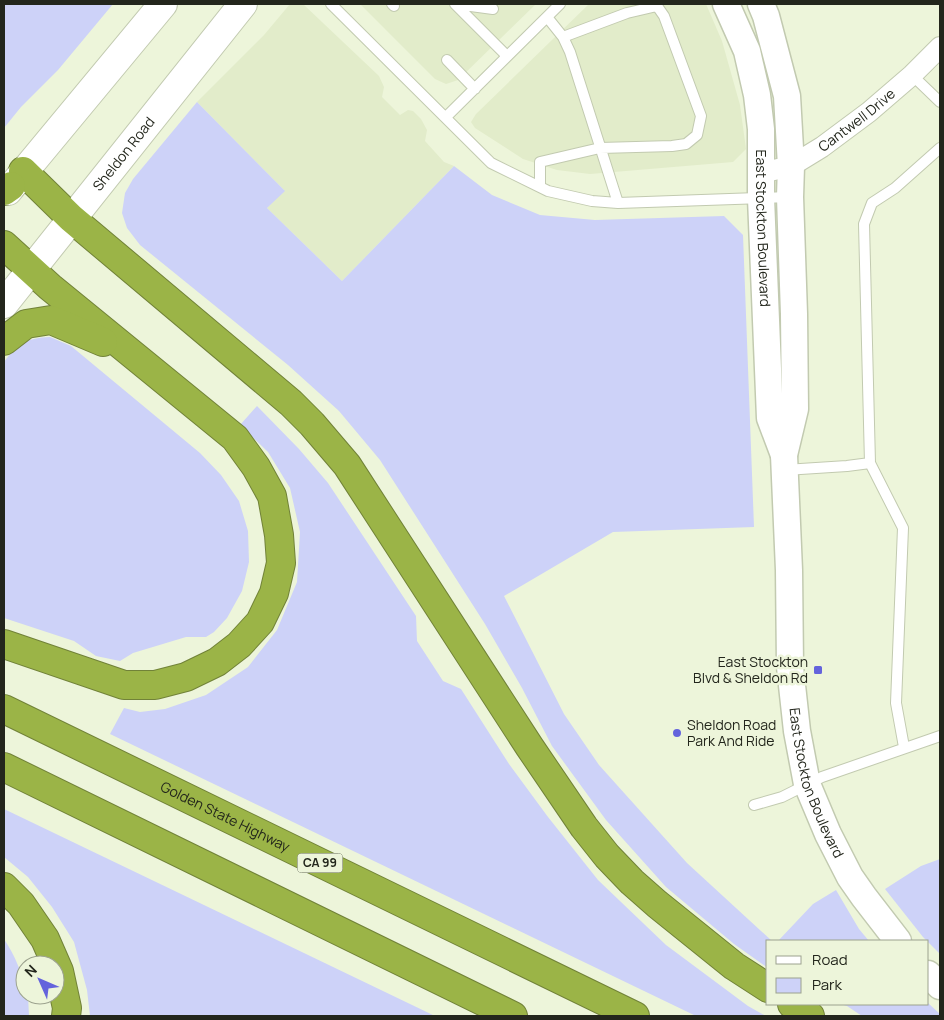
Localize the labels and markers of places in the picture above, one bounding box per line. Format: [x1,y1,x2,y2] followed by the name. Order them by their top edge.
[693,652,808,687] place label: East Stockton Blvd & Sheldon Rd
[812,664,824,676] marker: East Stockton Blvd & Sheldon Rd
[687,715,776,750] place label: Sheldon Road Park And Ride
[671,727,683,739] marker: Sheldon Road Park And Ride

